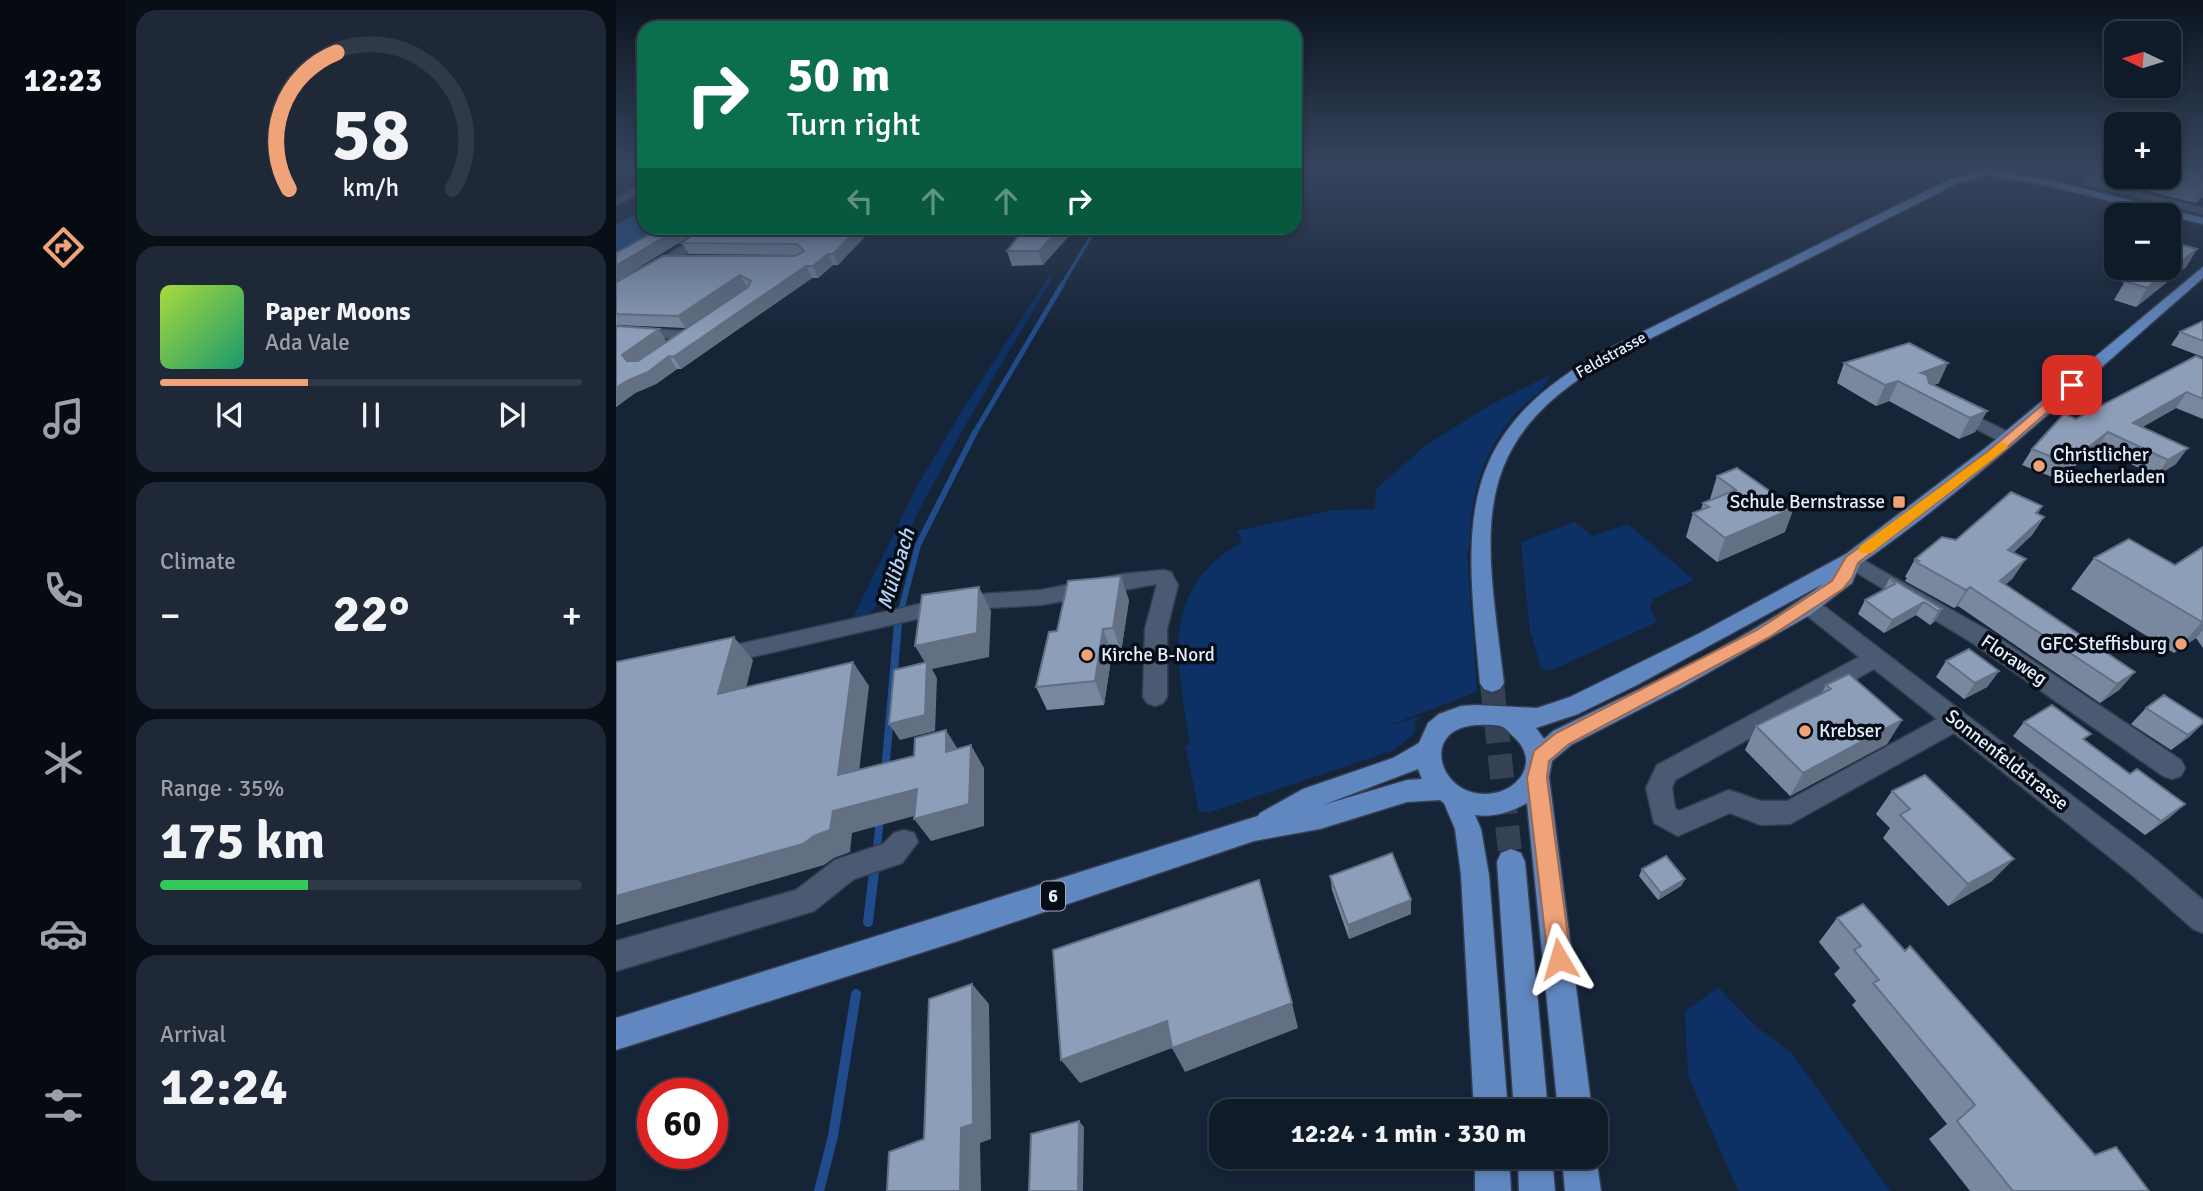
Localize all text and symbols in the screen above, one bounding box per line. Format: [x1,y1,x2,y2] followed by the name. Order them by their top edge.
[2104,21,2180,98] north arrow
[2104,21,2181,280] map controls
[787,45,890,105] text: 50 m
[672,49,763,140] icon: right
[24,61,102,100] text: 12:23
[332,91,410,180] text: 58
[787,105,920,144] text: Turn right
[2104,112,2181,189] button: +
[343,172,399,203] text: km/h
[841,182,879,220] icon: left
[914,182,952,220] icon: ahead
[987,182,1025,220] icon: ahead
[1060,182,1098,220] icon: right
[2104,203,2181,280] button: −
[39,223,88,272] icon: directions
[265,296,411,328] text: Paper Moons
[1572,327,1650,383] street label: Feldstrasse
[265,328,350,357] text: Ada Vale
[2042,355,2102,415] pin
[2053,366,2091,404] icon: arrive
[39,394,88,443] icon: music
[211,396,249,434] icon: previous
[352,396,390,434] icon: pause
[493,396,531,434] icon: next
[2053,443,2165,489] place label: Christlicher Büecherladen
[2031,458,2047,474] marker: Christlicher Büecherladen
[1730,490,1885,514] place label: Schule Bernstrasse
[1891,494,1907,510] marker: Schule Bernstrasse
[871,525,921,613] water label: Mülibach
[160,547,236,576] text: Climate
[39,566,88,615] icon: phone
[333,582,409,646] text: 22°
[160,592,181,639] text: −
[561,592,582,639] text: +
[1976,629,2052,691] street label: Floraweg
[2040,632,2167,656] place label: GFC Steffisburg
[2173,636,2189,652] marker: GFC Steffisburg
[1101,643,1215,667] place label: Kirche B-Nord
[1079,647,1095,663] marker: Kirche B-Nord
[1941,704,2073,816] street label: Sonnenfeldstrasse
[1819,719,1881,743] place label: Krebser
[1797,723,1813,739] marker: Krebser
[39,738,88,787] icon: climate
[160,774,284,803] text: Range · 35%
[160,809,325,873] text: 175 km
[1041,882,1065,911] road number: 6
[39,909,88,958] icon: car
[1522,922,1596,996] position arrow
[160,1020,226,1049] text: Arrival
[160,1055,288,1119] text: 12:24
[637,1078,728,1169] speed limit sign: 60
[39,1081,88,1130] icon: filters
[1291,1118,1526,1150] text: 12:24 · 1 min · 330 m

